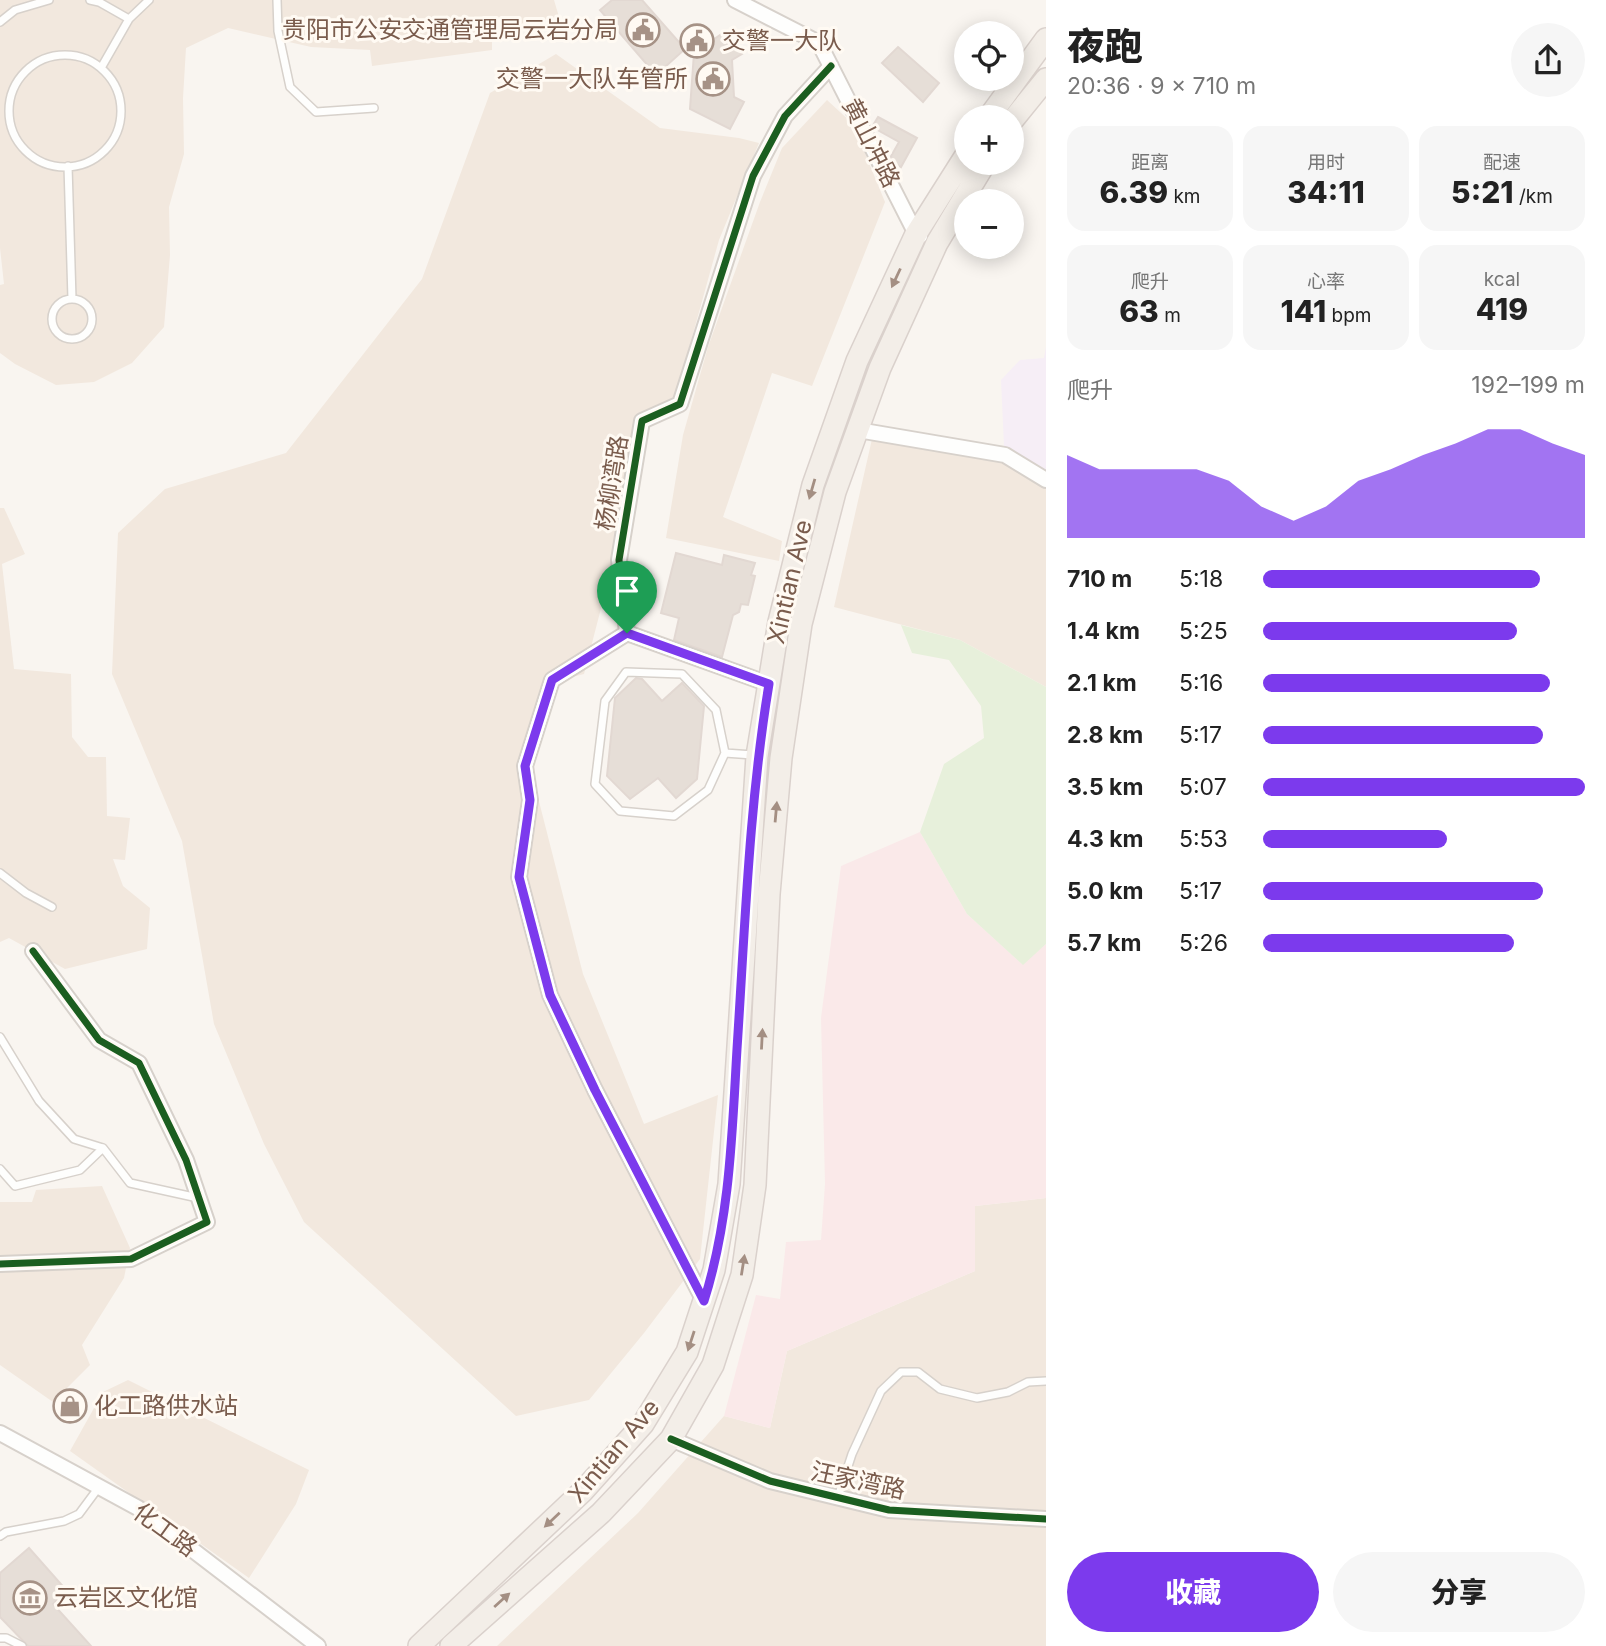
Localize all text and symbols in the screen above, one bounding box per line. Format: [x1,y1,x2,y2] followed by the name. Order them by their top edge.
[624,11,662,49] public building icon: 贵阳市公安交通管理局云岩分局
[282,15,618,44] place label: 贵阳市公安交通管理局云岩分局
[954,21,1024,259] map controls
[954,21,1024,91] button: locate
[678,22,716,60] public building icon: 交警一大队
[1067,23,1143,69] text: 夜跑
[1511,23,1585,97] button: share
[722,26,842,55] place label: 交警一大队
[694,60,732,98] public building icon: 交警一大队车管所
[496,64,688,93] place label: 交警一大队车管所
[1067,72,1256,100] text: 20:36 · 9 × 710 m
[837,93,906,192] street label: 黄山冲路
[954,105,1024,175] button: +
[1131,151,1169,174] text: 距离
[1307,151,1345,174] text: 用时
[1483,151,1521,174] text: 配速
[1100,174,1168,210] text: 6.39
[1287,174,1365,210] text: 34:11
[1451,174,1514,210] text: 5:21
[1168,185,1200,208] text: km
[1514,185,1553,208] text: /km
[954,189,1024,259] button: −
[890,268,902,288] one-way arrow
[1484,268,1520,291] text: kcal
[1131,270,1169,293] text: 爬升
[1307,270,1345,293] text: 心率
[1476,291,1528,327] text: 419
[1119,293,1159,329] text: 63
[1280,293,1326,329] text: 141
[1159,304,1181,327] text: m
[1326,304,1372,327] text: bpm
[1471,371,1585,399] text: 192–199 m
[1067,376,1113,404] text: 爬升
[590,433,633,533] street label: 杨柳湾路
[807,479,817,500] one-way arrow
[761,517,818,647] street label: Xintian Ave
[597,561,657,633] pin
[1067,565,1132,593] text: 710 m
[1179,565,1223,593] text: 5:18
[608,572,646,610] icon: arrive
[1067,617,1140,645] text: 1.4 km
[1179,617,1228,645] text: 5:25
[1067,669,1137,697] text: 2.1 km
[1179,669,1223,697] text: 5:16
[1067,721,1143,749] text: 2.8 km
[1179,721,1222,749] text: 5:17
[1067,773,1143,801] text: 3.5 km
[1179,773,1227,801] text: 5:07
[771,800,782,822] one-way arrow
[1067,825,1144,853] text: 4.3 km
[1179,825,1228,853] text: 5:53
[1067,877,1143,905] text: 5.0 km
[1179,877,1222,905] text: 5:17
[1067,929,1141,957] text: 5.7 km
[1179,929,1228,957] text: 5:26
[757,1027,768,1049] one-way arrow
[738,1254,749,1276] one-way arrow
[685,1331,696,1352] one-way arrow
[51,1387,89,1425] shop icon: 化工路供水站
[94,1391,238,1420] place label: 化工路供水站
[562,1393,665,1508] street label: Xintian Ave
[808,1456,908,1505] street label: 汪家湾路
[128,1497,203,1562] street label: 化工路
[544,1511,561,1528] one-way arrow
[1067,1552,1319,1632] button: 收藏
[1333,1552,1585,1632] button: 分享
[11,1579,49,1617] museum icon: 云岩区文化馆
[54,1583,198,1612] place label: 云岩区文化馆
[493,1593,510,1609] one-way arrow

